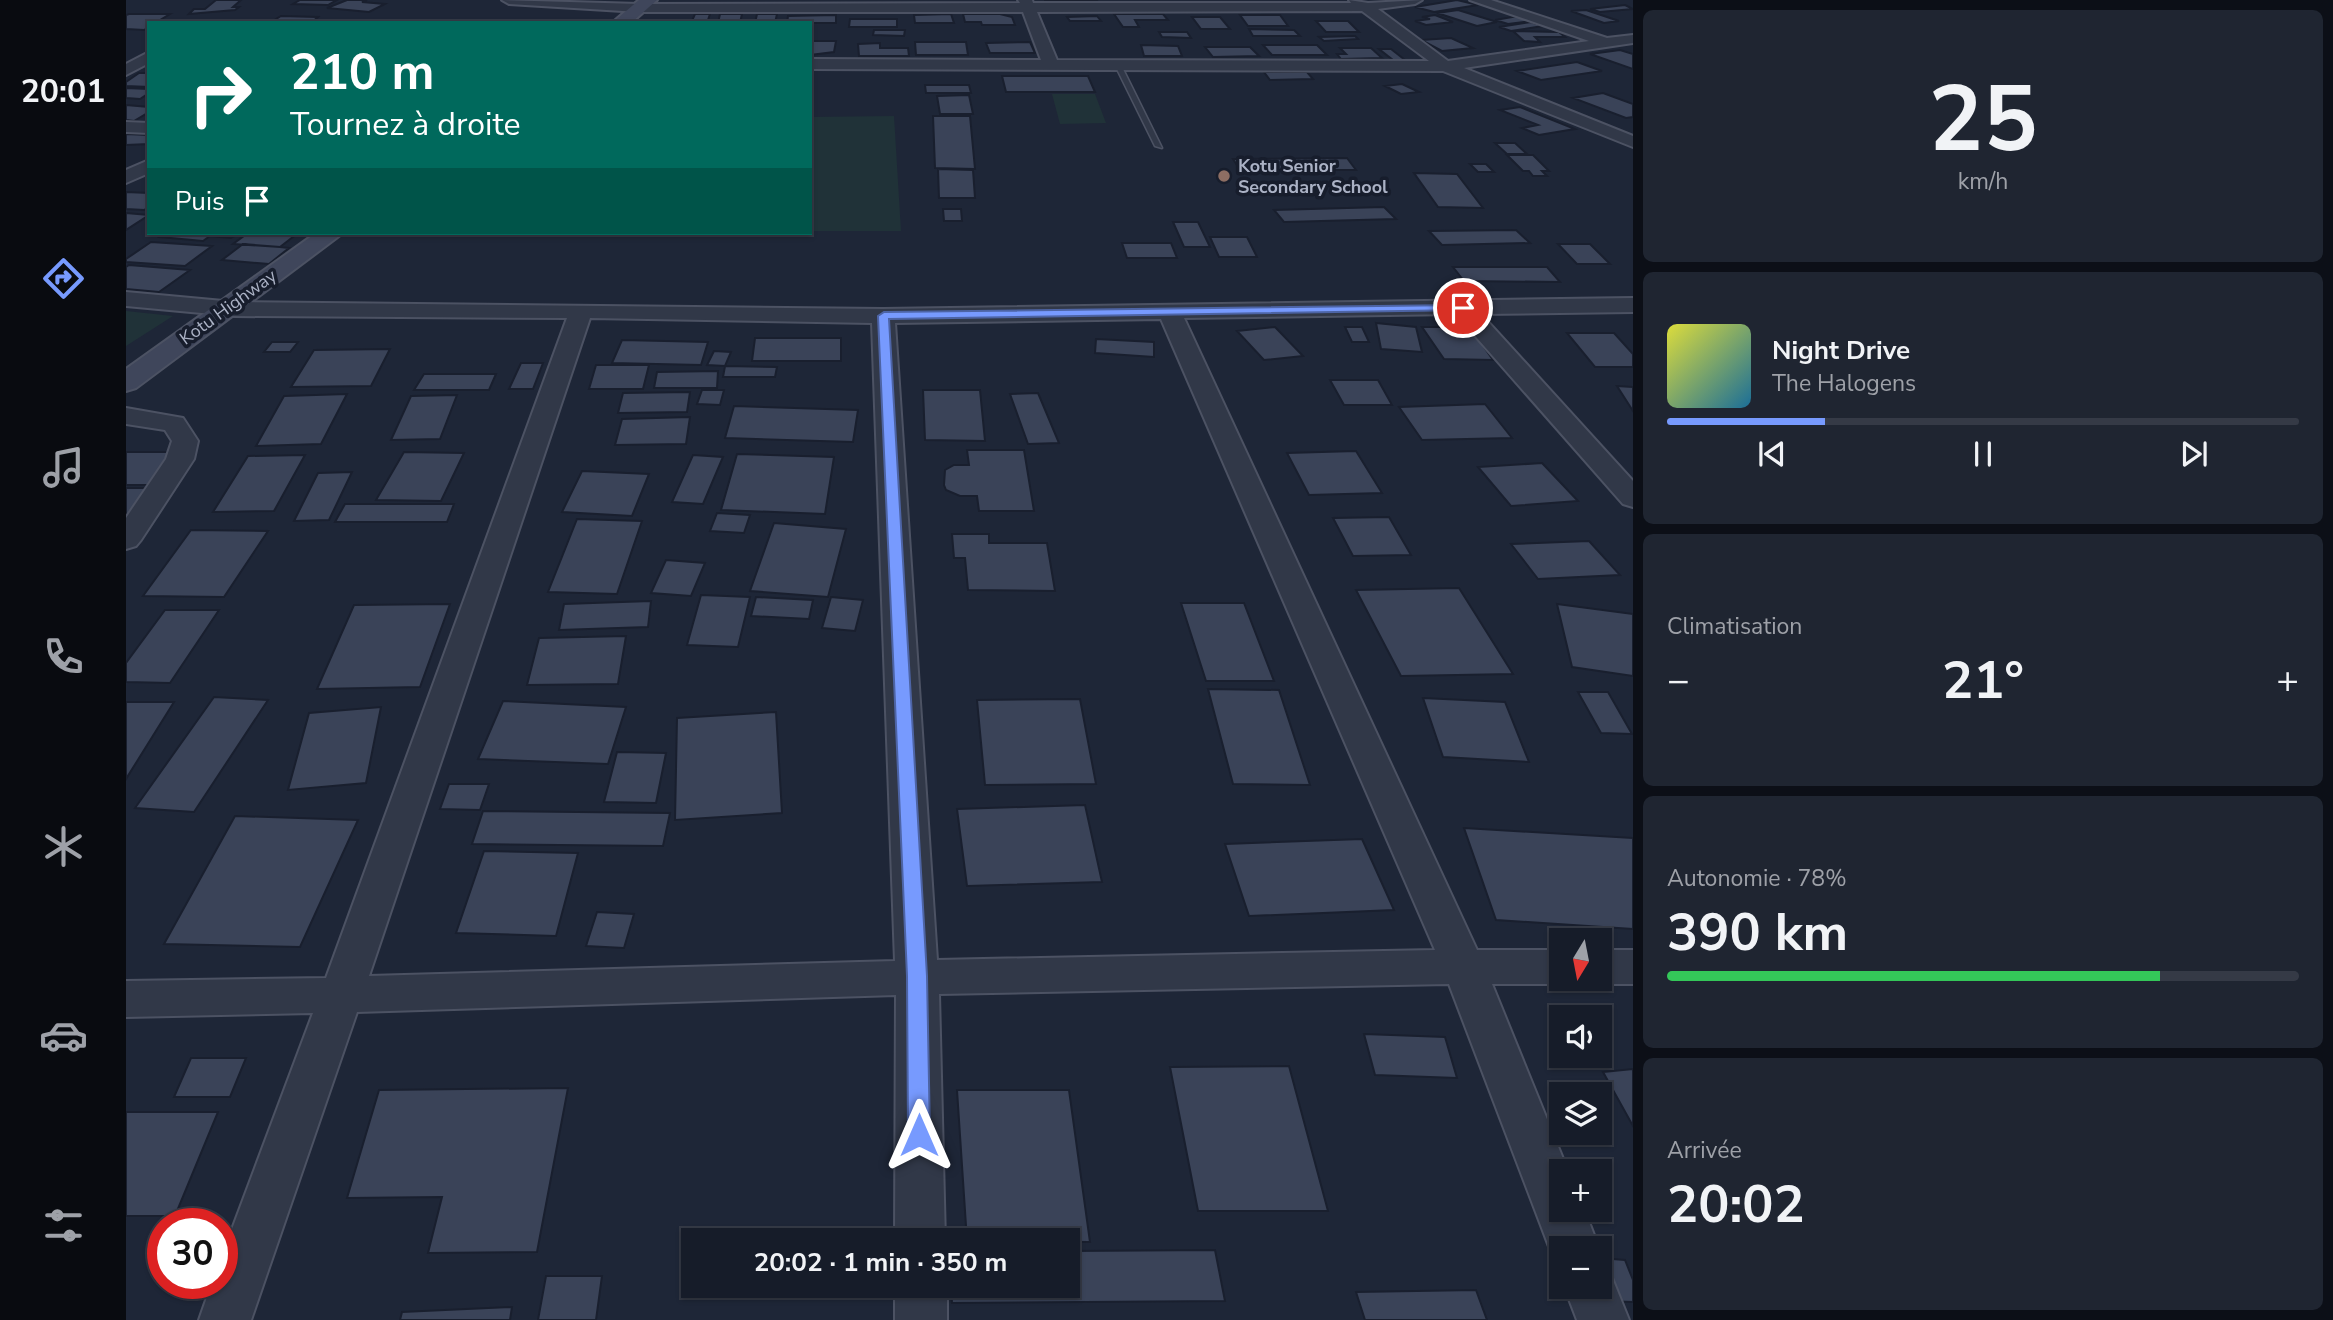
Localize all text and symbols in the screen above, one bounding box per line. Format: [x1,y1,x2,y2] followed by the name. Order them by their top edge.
[290,39,434,106] text: 210 m
[175,49,266,140] icon: right
[1928,58,2038,182] text: 25
[21,70,105,113] text: 20:01
[290,103,521,146] text: Tournez à droite
[1238,154,1388,199] place label: Kotu Senior Secondary School
[1958,166,2008,197] text: km/h
[1216,168,1232,184] marker: Kotu Senior Secondary School
[238,182,276,220] icon: arrive
[175,184,224,219] text: Puis
[39,254,88,303] icon: directions
[175,263,282,350] street label: Kotu Highway
[1433,278,1493,338] pin
[1444,289,1482,327] icon: arrive
[1772,333,1910,368] text: Night Drive
[1772,368,1916,399] text: The Halogens
[1753,435,1791,473] icon: previous
[1964,435,2002,473] icon: pause
[2175,435,2213,473] icon: next
[39,443,88,492] icon: music
[1667,611,1802,642] text: Climatisation
[39,632,88,681] icon: phone
[1942,645,2024,716] text: 21°
[1667,655,1690,706] text: −
[2276,655,2299,706] text: +
[39,822,88,871] icon: climate
[1667,863,1847,894] text: Autonomie · 78%
[1667,897,1848,968] text: 390 km
[1549,928,1612,990] north arrow
[1549,928,1612,1299] map controls
[1549,1005,1612,1068] button: sound
[39,1011,88,1060] icon: car
[1549,1082,1612,1145] button: layers
[882,1098,956,1172] position arrow
[1667,1135,1742,1166] text: Arrivée
[1549,1159,1612,1222] button: +
[1667,1169,1805,1240] text: 20:02
[39,1201,88,1250] icon: filters
[147,1208,238,1299] speed limit sign: 30
[1549,1236,1612,1299] button: −
[754,1245,1007,1280] text: 20:02 · 1 min · 350 m

